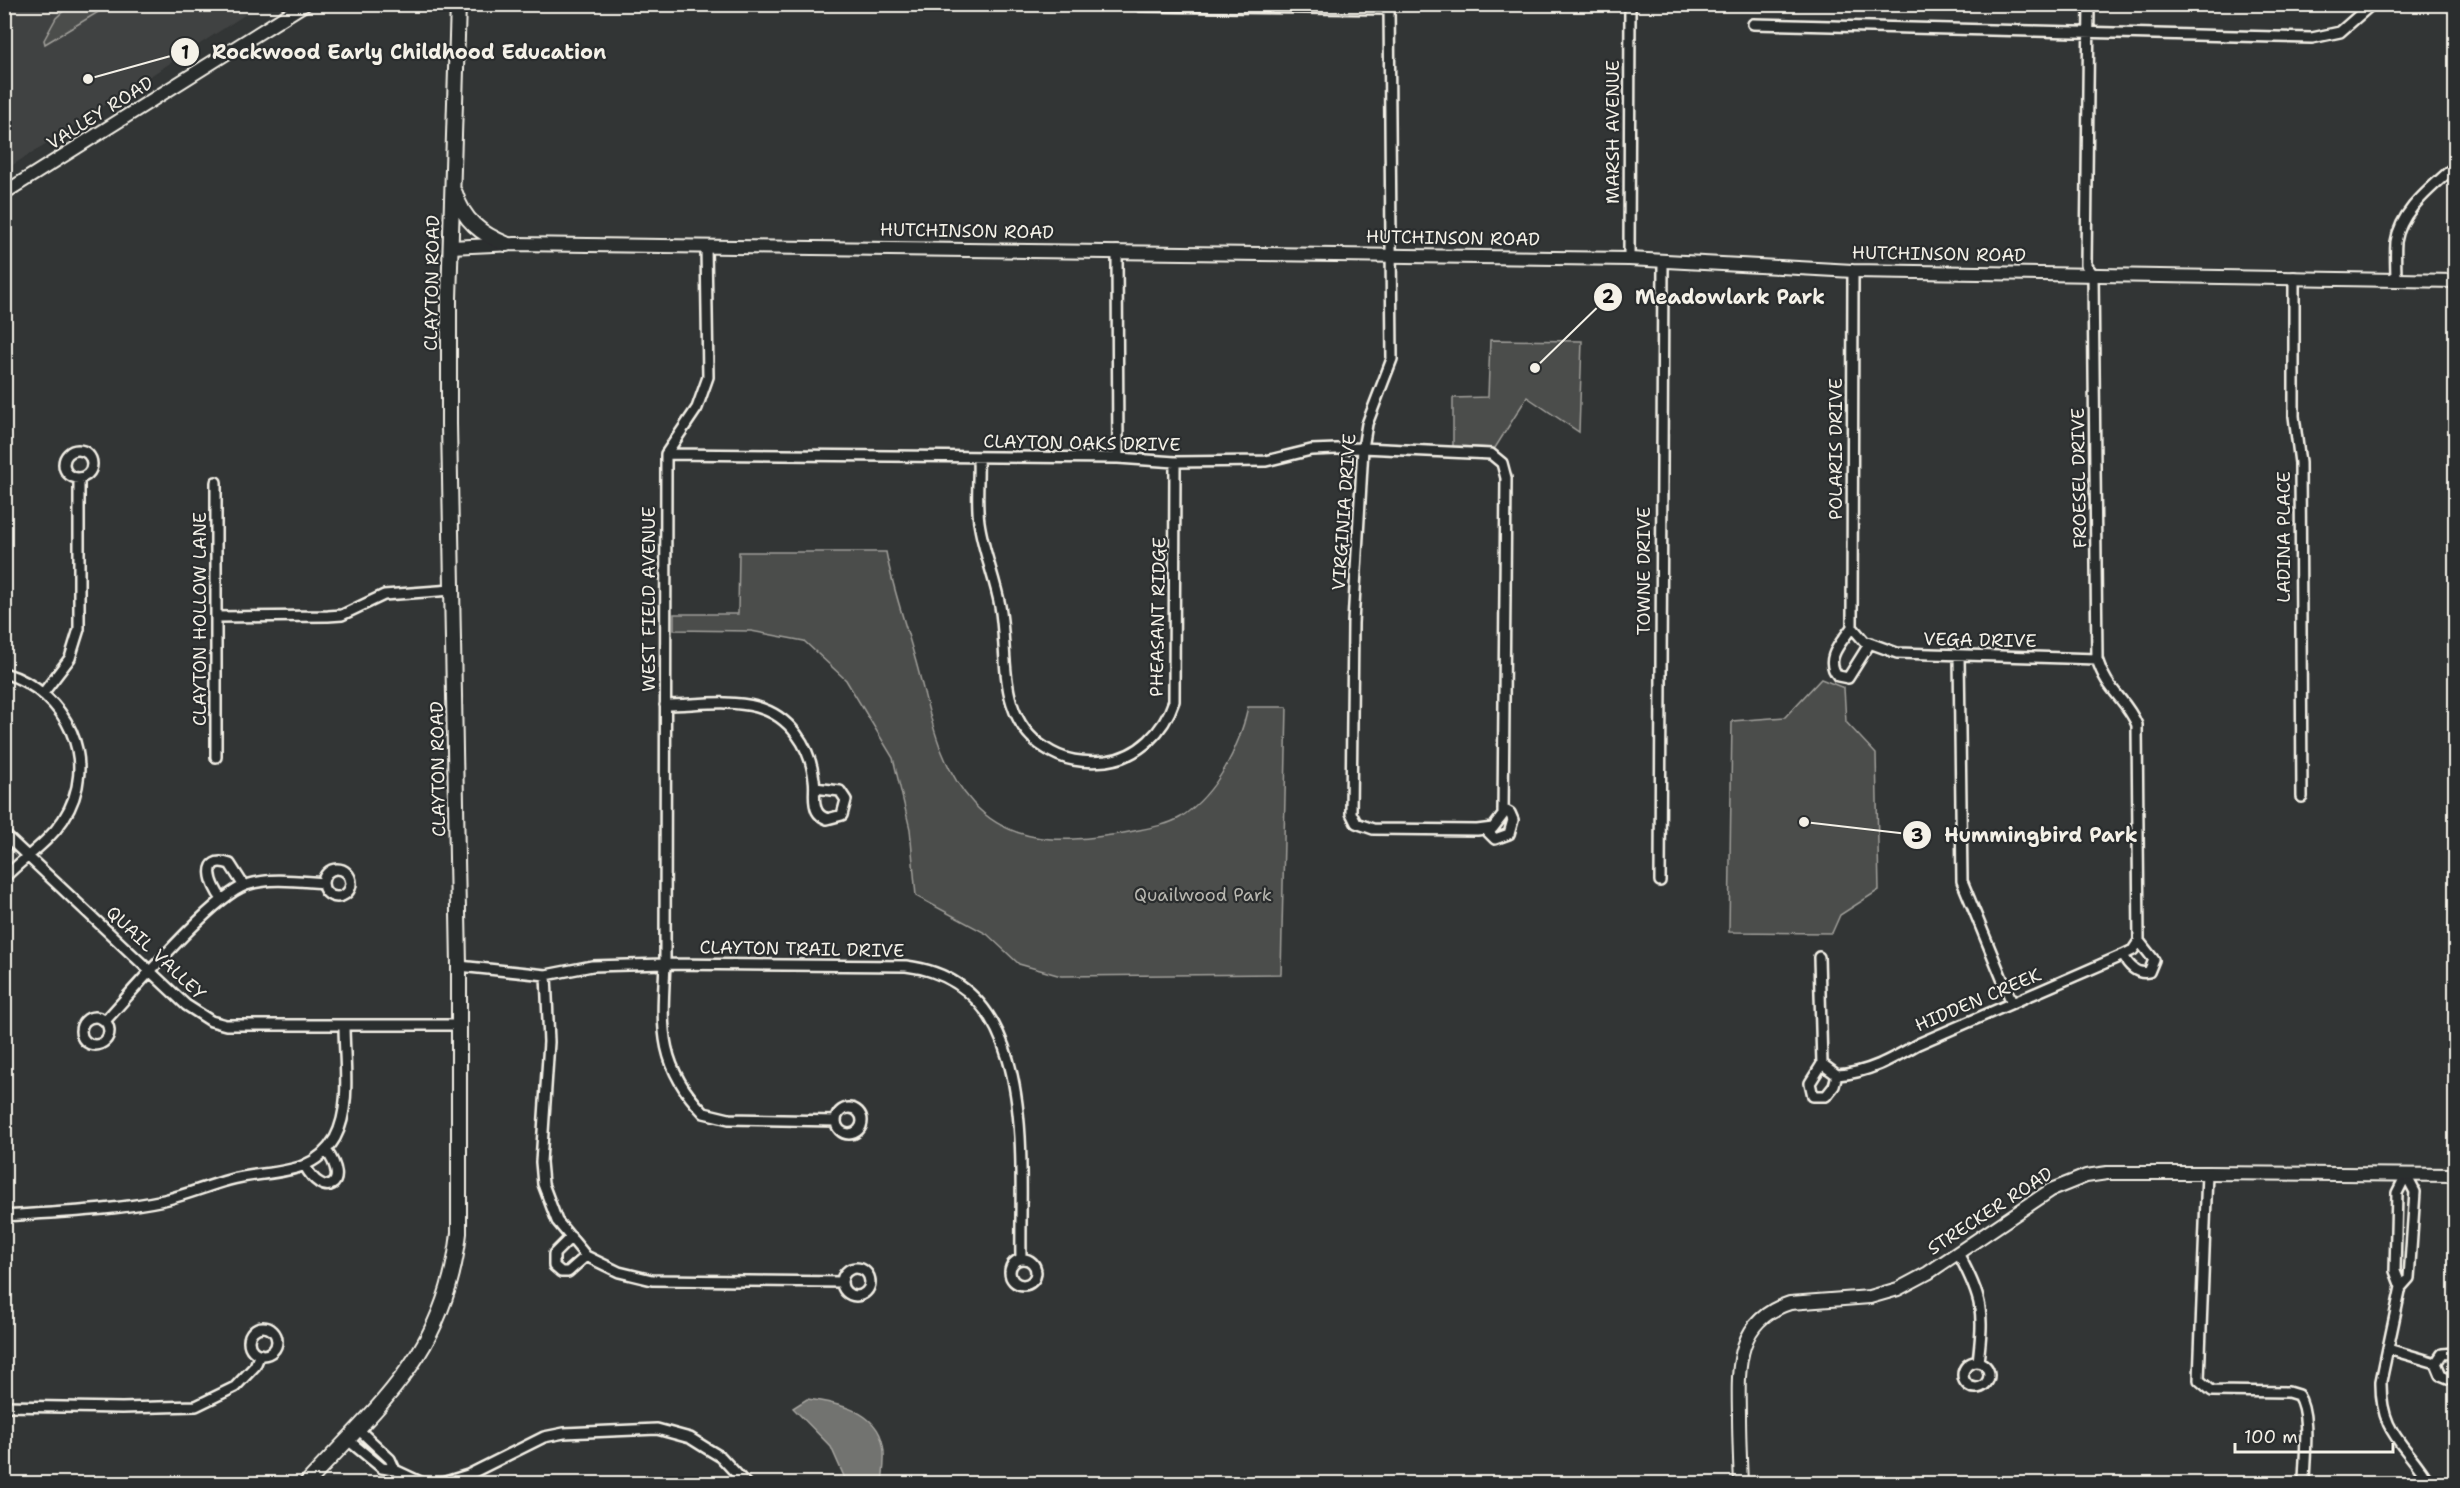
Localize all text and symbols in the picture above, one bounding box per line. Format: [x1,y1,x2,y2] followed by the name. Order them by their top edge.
[170,33,618,71] callout: Rockwood Early Childhood Education
[212,39,606,65] text: Rockwood Early Childhood Education
[181,41,189,65] text: 1
[1601,60,1625,204] street label: MARSH AVENUE
[42,71,158,155] street label: VALLEY ROAD
[419,215,445,351] street label: CLAYTON ROAD
[880,217,1054,245] street label: HUTCHINSON ROAD
[1366,224,1540,252] street label: HUTCHINSON ROAD
[1852,240,2026,268] street label: HUTCHINSON ROAD
[1593,278,1837,316] callout: Meadowlark Park
[1635,284,1825,310] text: Meadowlark Park
[1602,285,1615,309] text: 2
[1824,378,1848,520] street label: POLARIS DRIVE
[2066,408,2092,548] street label: FROESEL DRIVE
[983,429,1181,457] street label: CLAYTON OAKS DRIVE
[1327,433,1361,591] street label: VIRGINIA DRIVE
[2272,471,2296,603] street label: LADINA PLACE
[637,506,661,692] street label: WEST FIELD AVENUE
[1632,507,1656,635] street label: TOWNE DRIVE
[188,512,212,726] street label: CLAYTON HOLLOW LANE
[1145,537,1171,697] street label: PHEASANT RIDGE
[1923,627,2037,653] street label: VEGA DRIVE
[425,701,451,837] street label: CLAYTON ROAD
[1902,816,2150,854] callout: Hummingbird Park
[1944,822,2138,848] text: Hummingbird Park
[1911,824,1923,848] text: 3
[1134,883,1272,907] park label: Quailwood Park
[101,900,211,1006] street label: QUAIL VALLEY
[699,935,905,963] street label: CLAYTON TRAIL DRIVE
[1911,962,2045,1037] street label: HIDDEN CREEK
[1923,1161,2057,1261] street label: STRECKER ROAD
[2235,1416,2392,1454] scale bar
[2244,1425,2298,1449] text: 100 m

